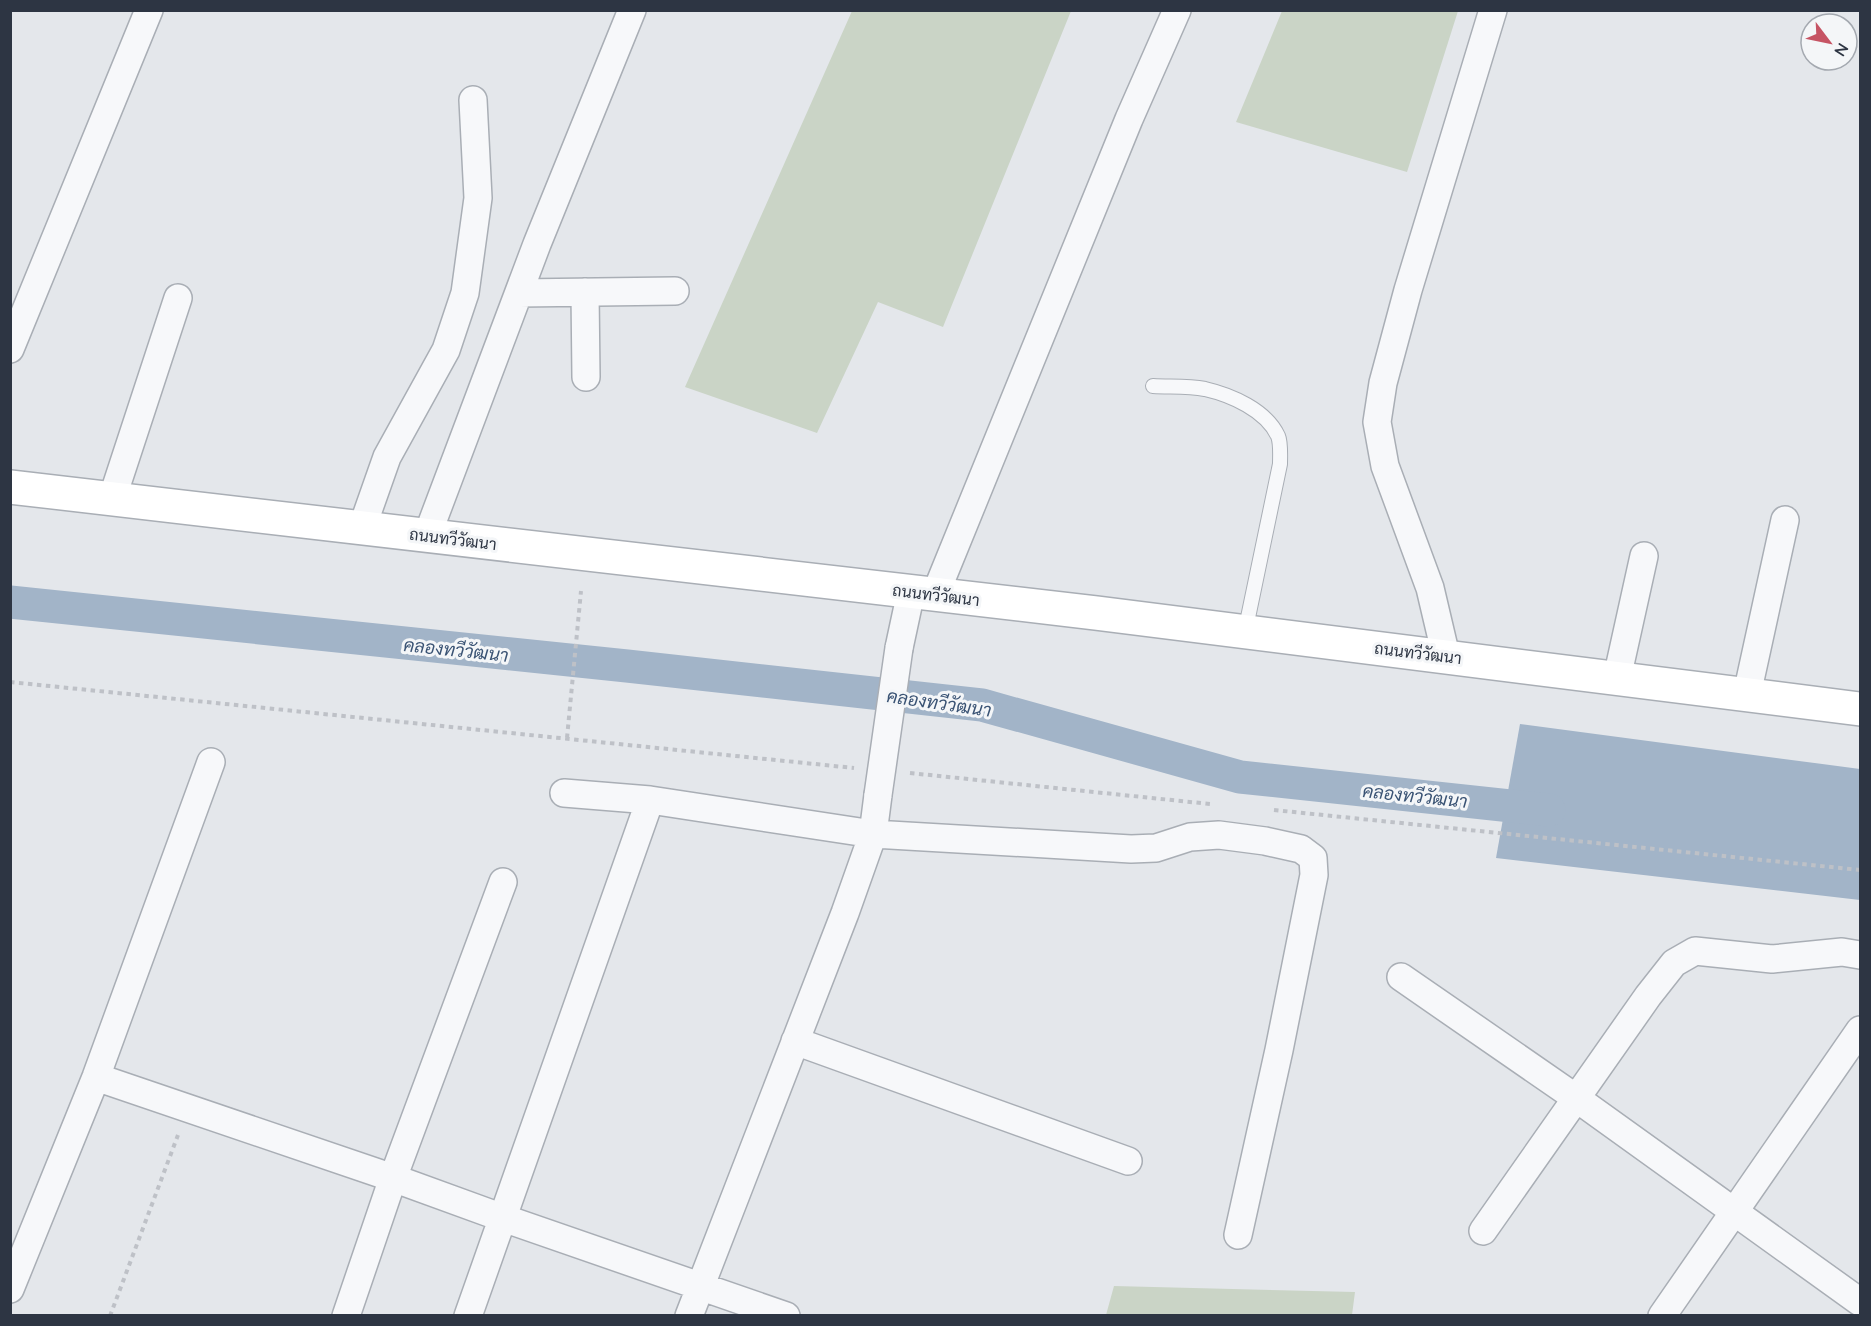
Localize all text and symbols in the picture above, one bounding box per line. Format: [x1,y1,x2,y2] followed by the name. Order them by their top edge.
[1799,12,1859,72] north arrow
[1830,40,1853,60] text: N
[408,523,498,554] street label: ถนนทวีวัฒนา
[891,579,981,610] street label: ถนนทวีวัฒนา
[402,632,510,667] water label: คลองทวีวัฒนา
[1373,637,1463,668] street label: ถนนทวีวัฒนา
[885,683,993,722] water label: คลองทวีวัฒนา
[1361,778,1469,813] water label: คลองทวีวัฒนา

